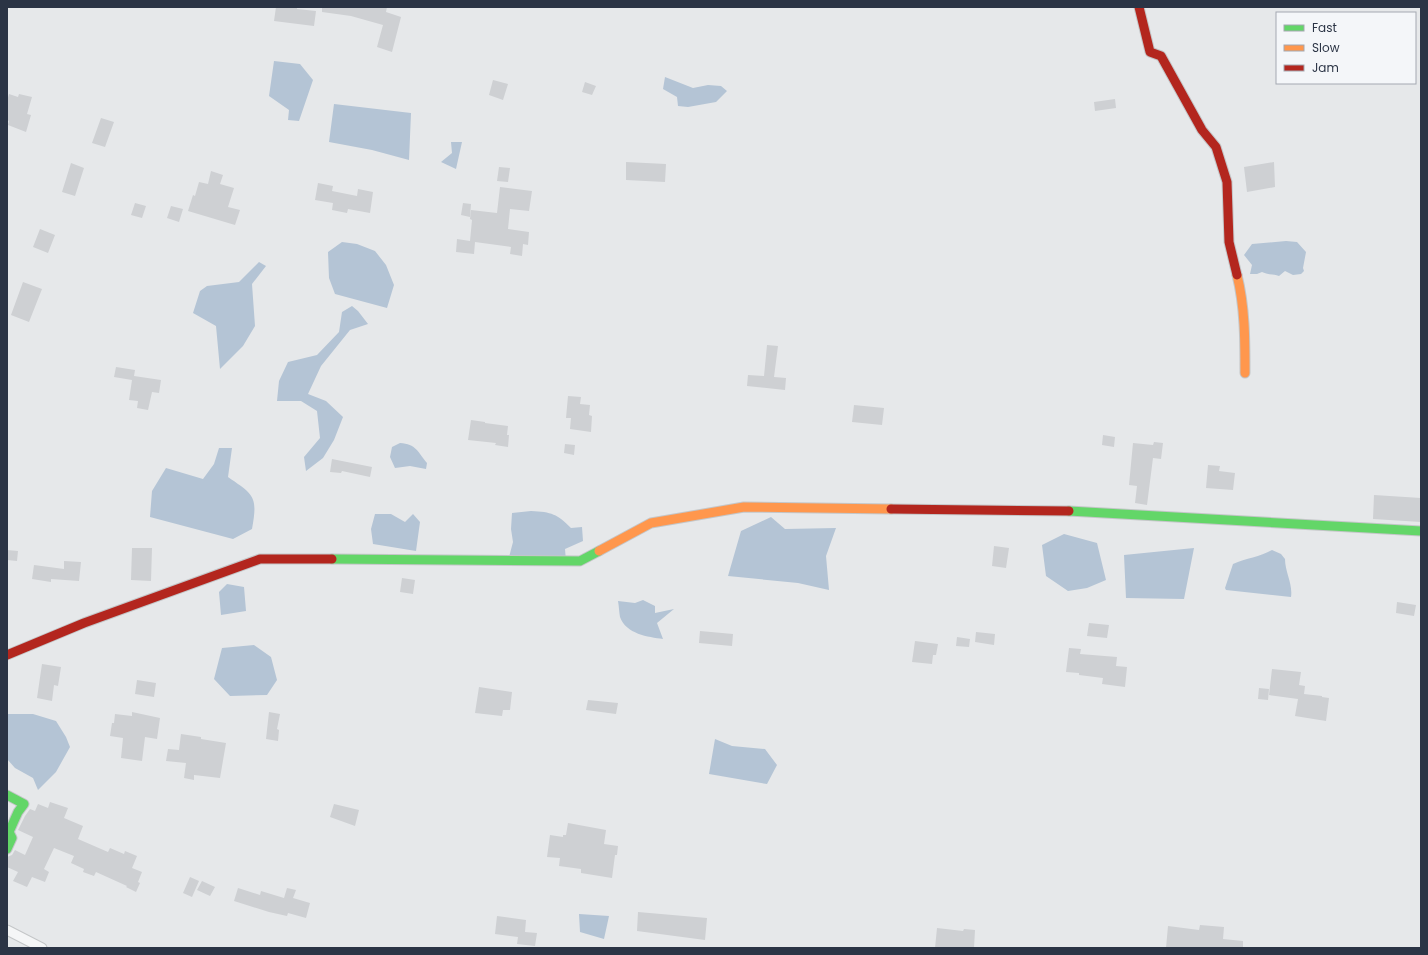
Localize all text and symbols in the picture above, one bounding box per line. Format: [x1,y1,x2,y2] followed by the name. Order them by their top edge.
[1276,12,1416,84] legend
[1312,19,1337,36] text: Fast
[1312,39,1340,56] text: Slow
[1312,59,1339,76] text: Jam

